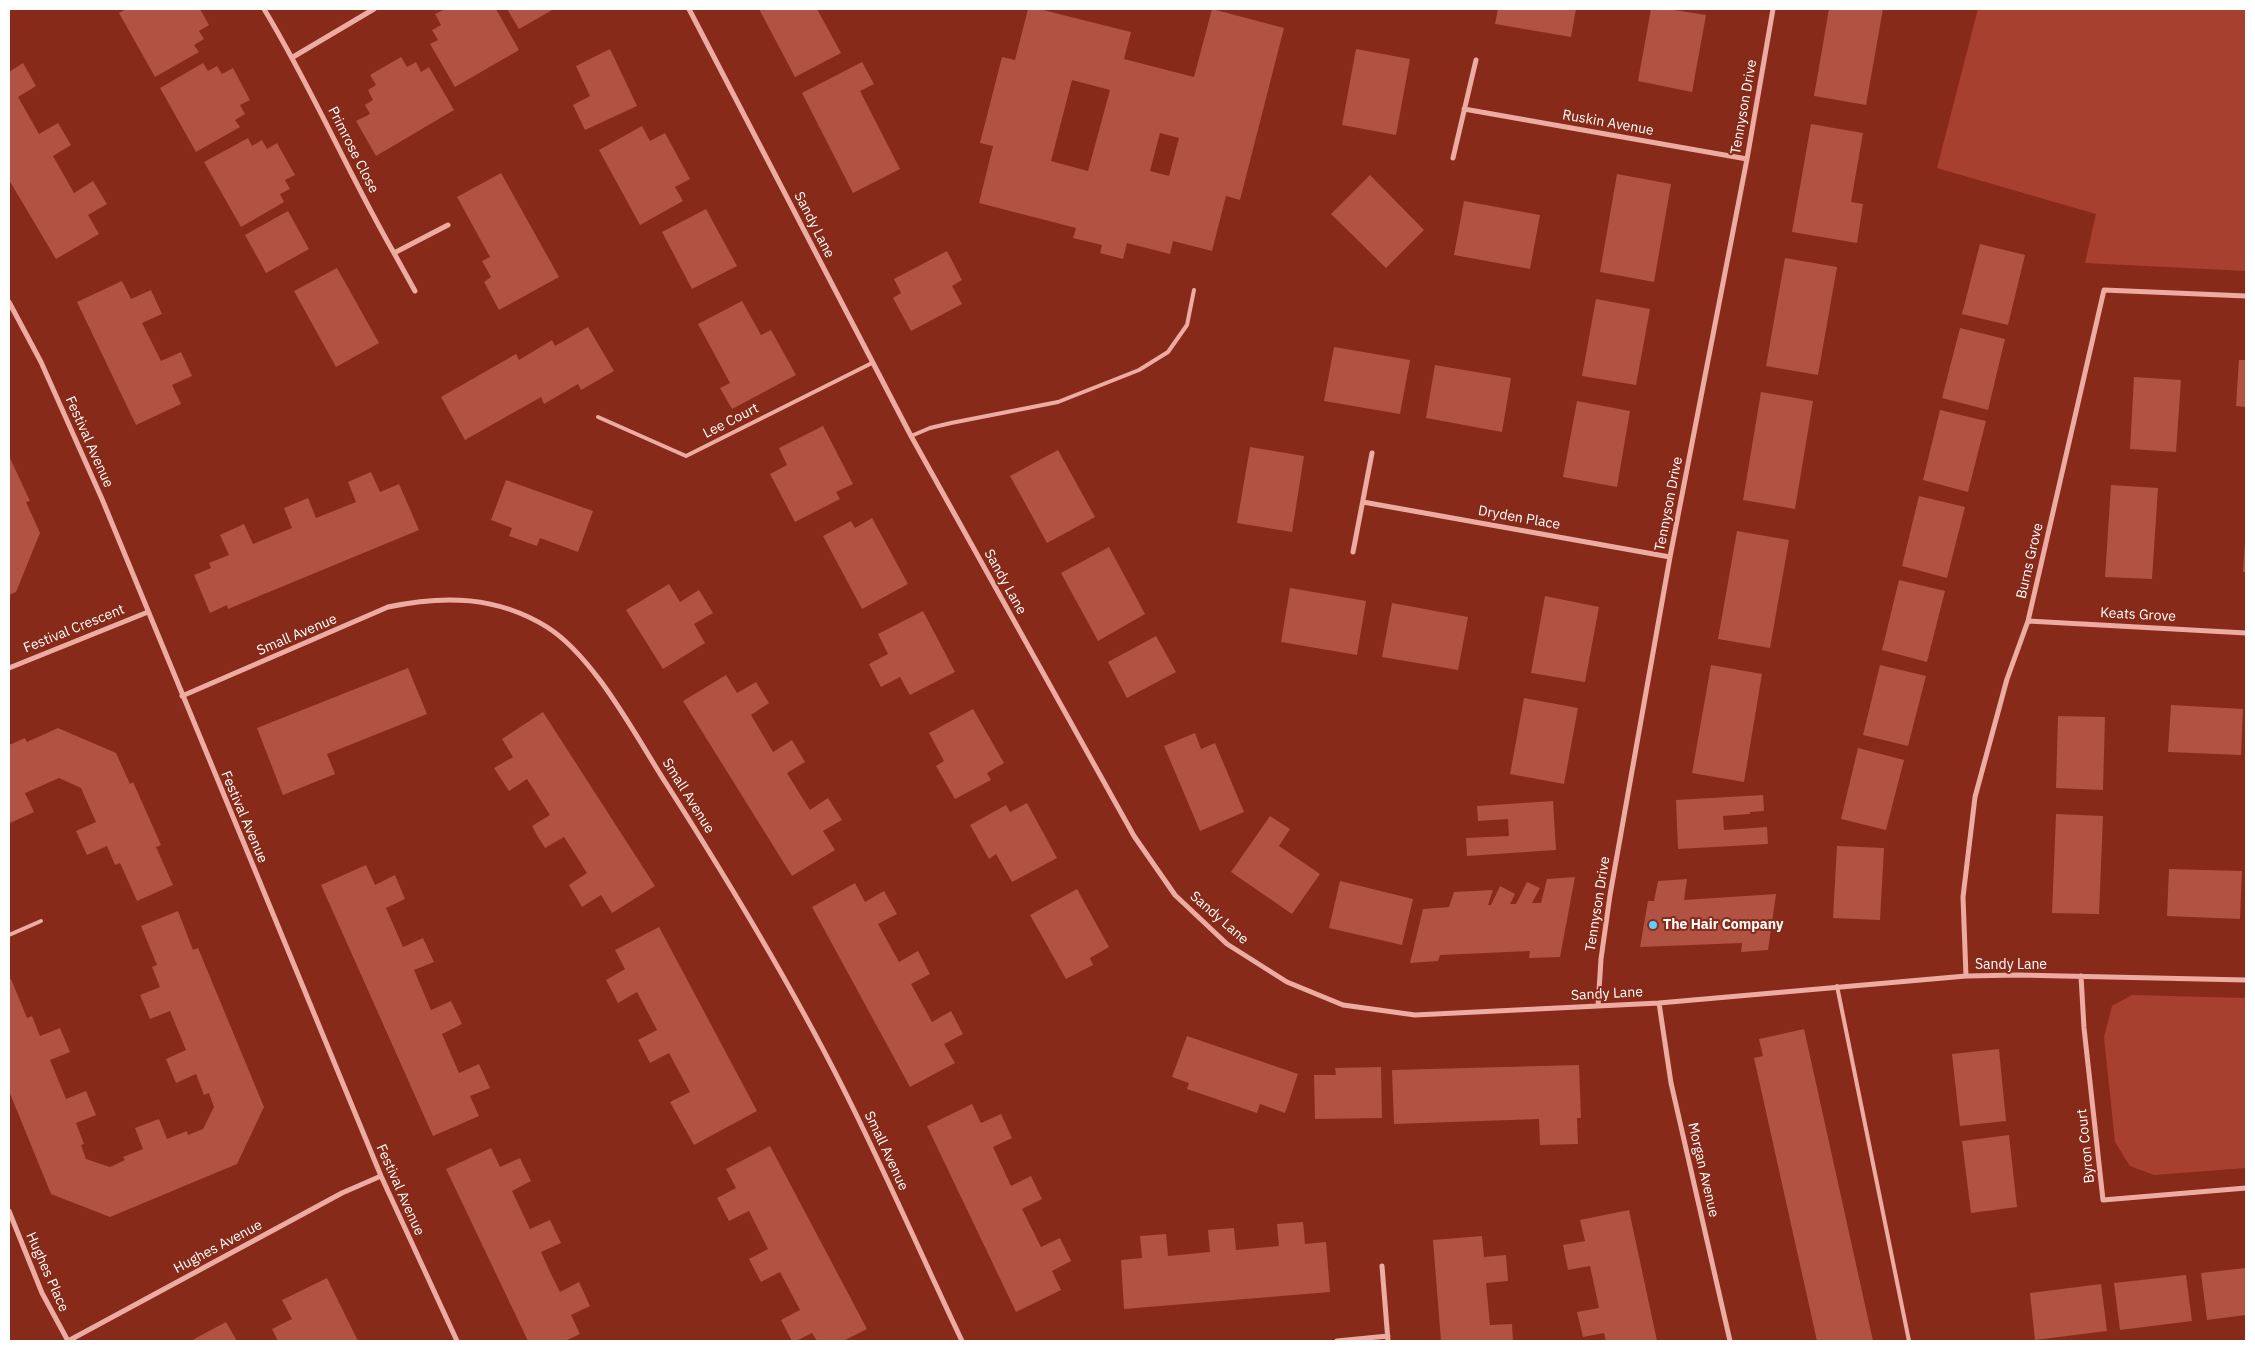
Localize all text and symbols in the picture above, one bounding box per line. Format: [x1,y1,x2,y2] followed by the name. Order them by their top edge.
[1727,58,1761,156] street label: Tennyson Drive
[324,104,382,196] street label: Primrose Close
[1561,107,1655,139] street label: Ruskin Avenue
[790,189,838,261] street label: Sandy Lane
[61,394,117,490] street label: Festival Avenue
[700,400,762,442] street label: Lee Court
[1652,455,1686,553] street label: Tennyson Drive
[1477,503,1561,533] street label: Dryden Place
[2013,521,2047,601] street label: Burns Grove
[980,546,1030,618] street label: Sandy Lane
[21,601,127,657] street label: Festival Crescent
[2100,605,2176,625] street label: Keats Grove
[254,611,340,659] street label: Small Avenue
[658,755,718,837] street label: Small Avenue
[217,768,271,866] street label: Festival Avenue
[1582,855,1614,953] street label: Tennyson Drive
[1186,888,1252,948] street label: Sandy Lane
[1663,917,1783,933] place label: The Hair Company
[1647,919,1659,931] marker: The Hair Company
[1975,957,2047,973] street label: Sandy Lane
[1571,984,1643,1004] street label: Sandy Lane
[2074,1108,2098,1184] street label: Byron Court
[860,1109,912,1193] street label: Small Avenue
[1684,1121,1722,1219] street label: Morgan Avenue
[372,1142,428,1238] street label: Festival Avenue
[171,1217,265,1277] street label: Hughes Avenue
[22,1230,72,1314] street label: Hughes Place

